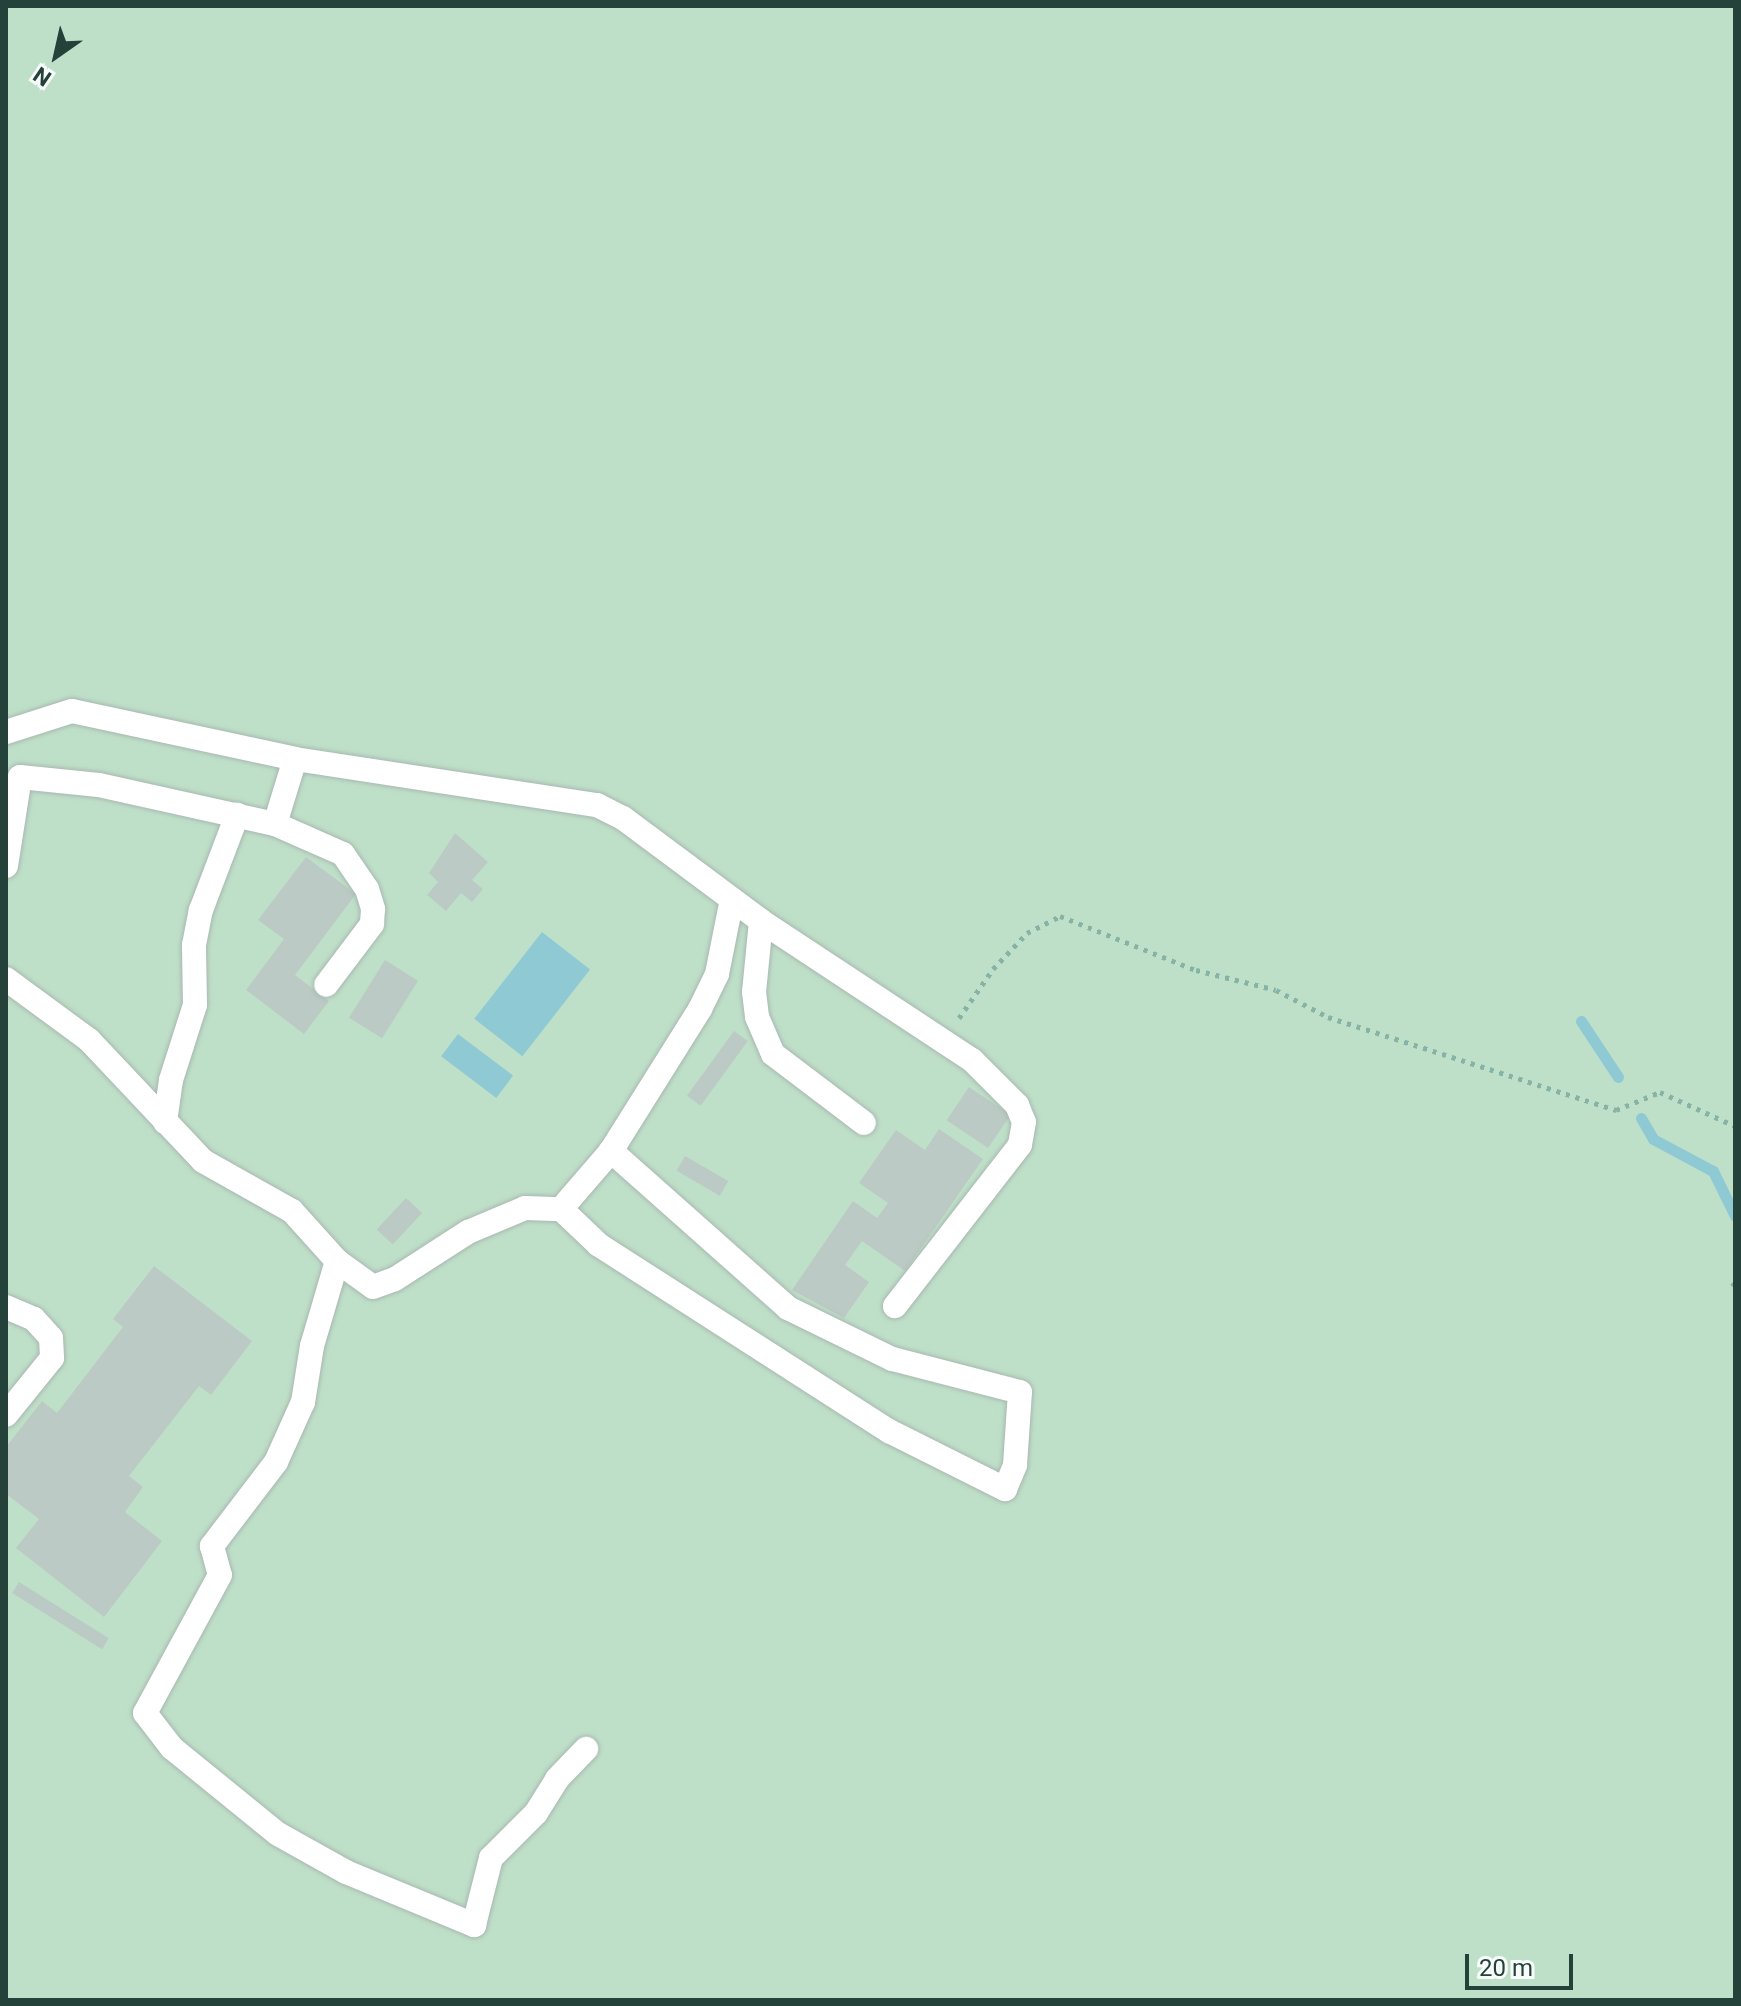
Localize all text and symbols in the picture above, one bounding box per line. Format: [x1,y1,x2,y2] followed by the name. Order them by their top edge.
[16,16,96,96] north arrow
[29,62,56,91] text: N
[1469,1938,1577,1988] scale bar
[1479,1954,1533,1982] text: 20 m

